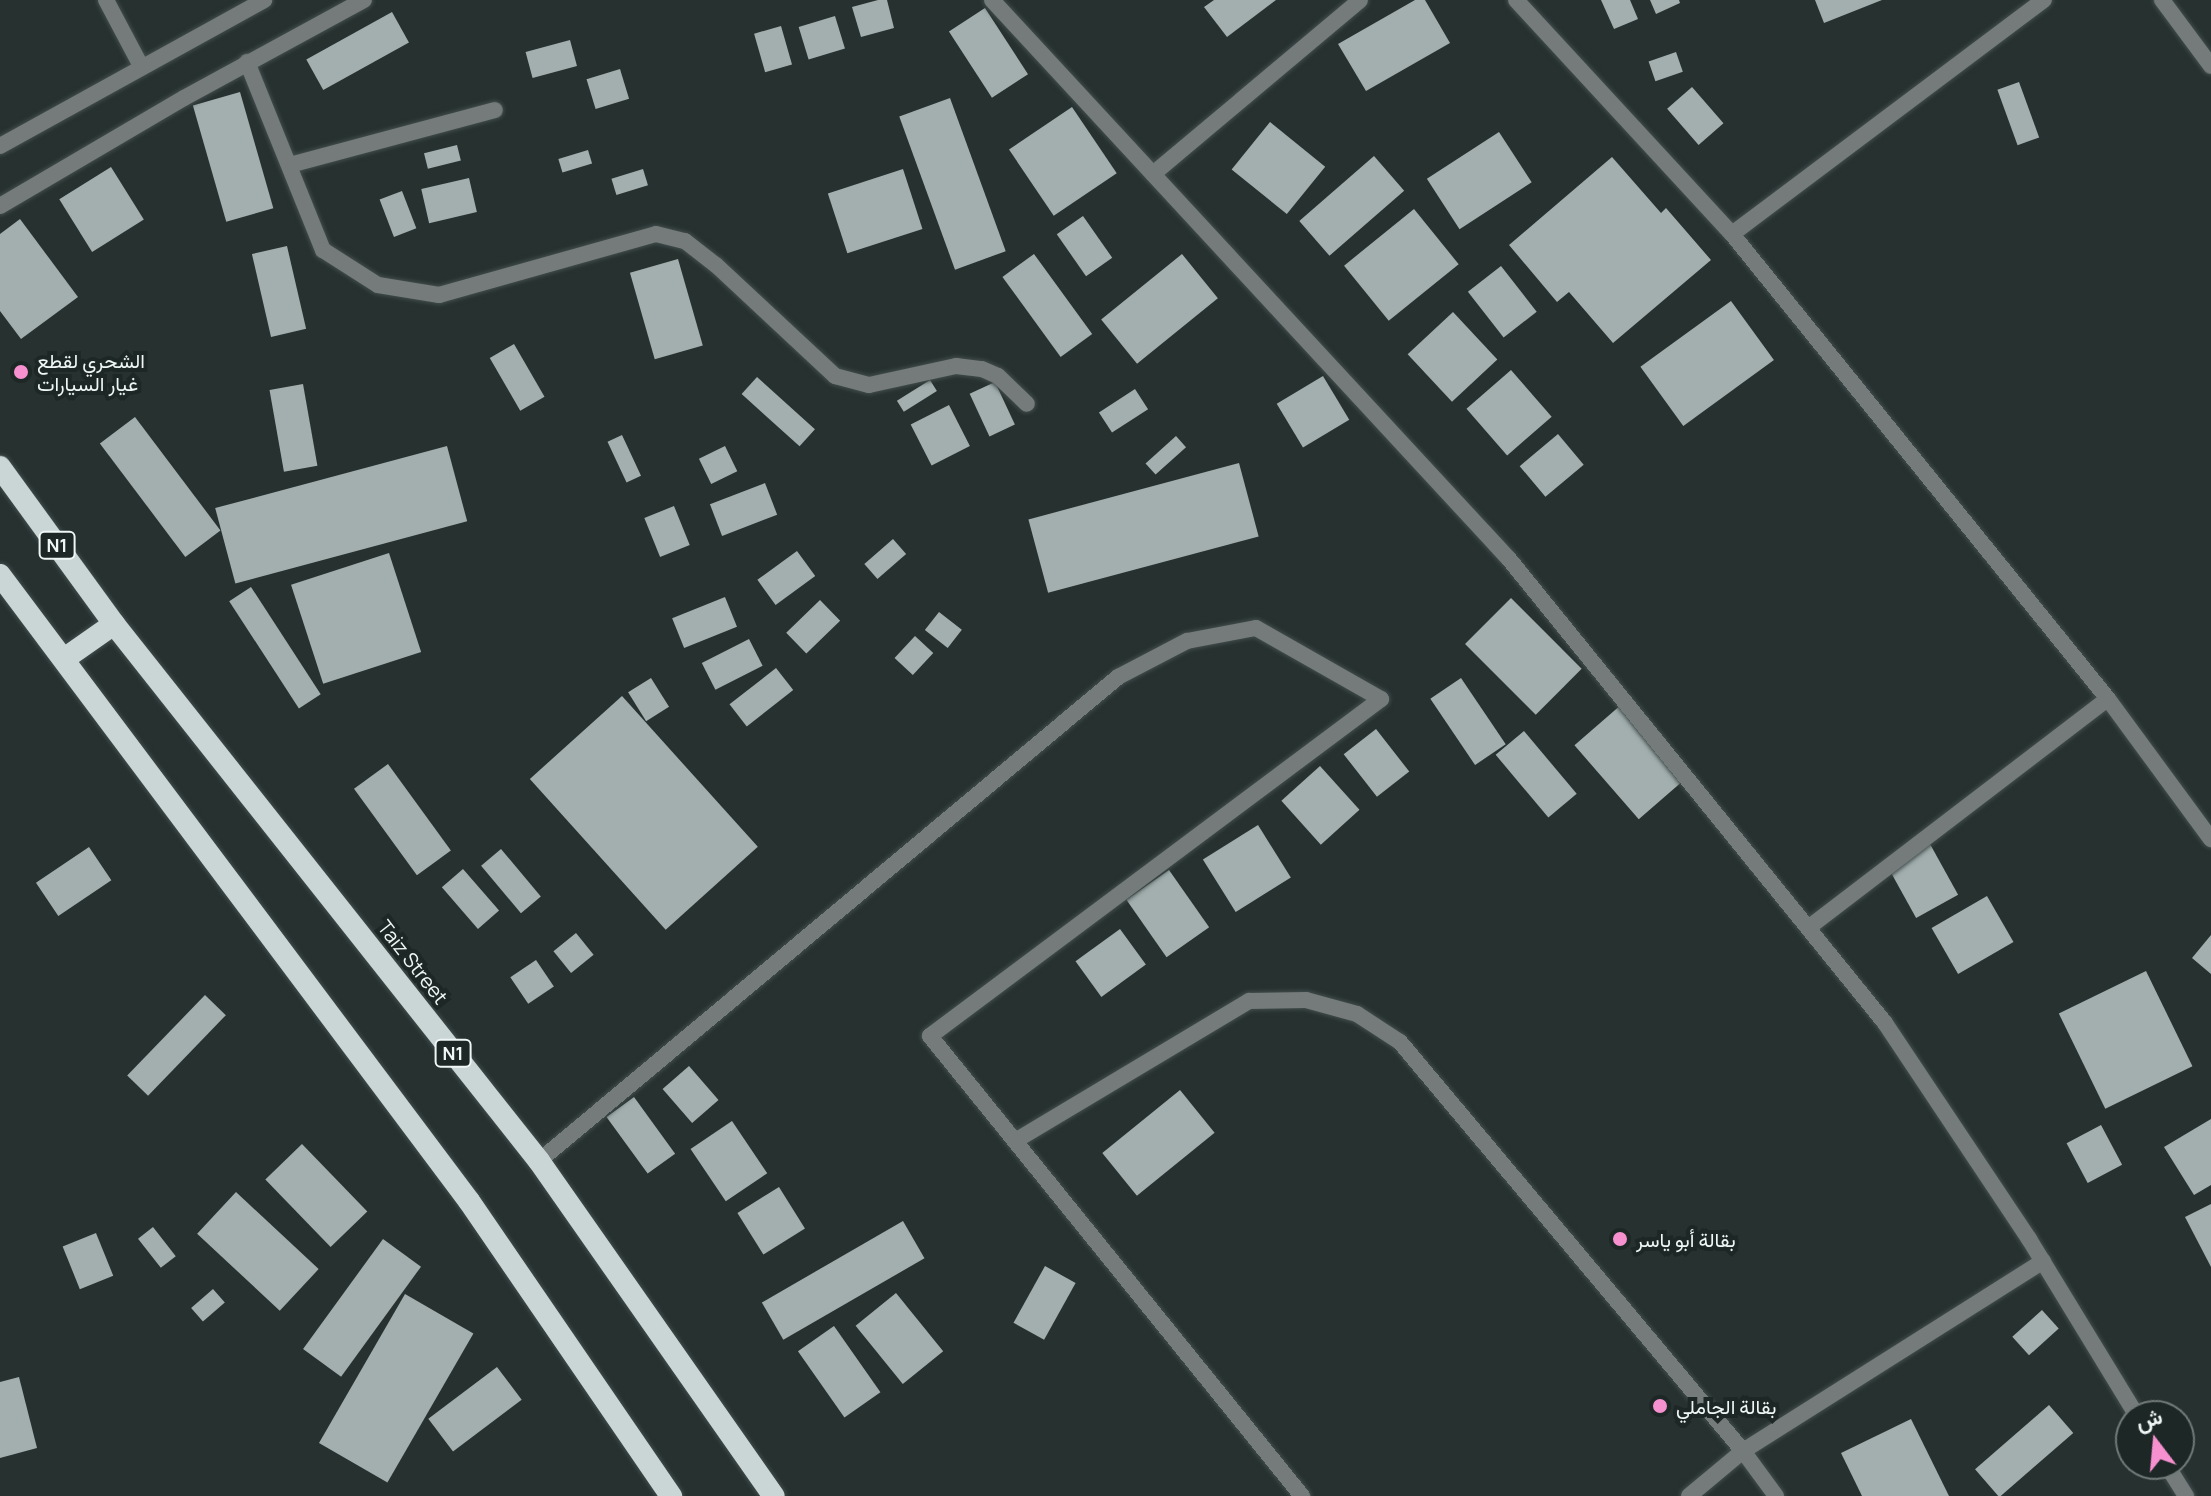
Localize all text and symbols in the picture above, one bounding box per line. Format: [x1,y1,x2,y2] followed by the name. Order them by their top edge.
[37,348,145,395] place label: الشحري لقطع غيار السيارات
[12,363,30,381] marker: الشحري لقطع غيار السيارات
[37,531,77,559] road number: N1
[373,915,453,1009] street label: Taiz Street
[433,1039,473,1067] road number: N1
[1636,1227,1736,1251] place label: بقالة أبو ياسر
[1611,1230,1629,1248] marker: بقالة أبو ياسر
[1676,1394,1776,1418] place label: بقالة الجاملي
[1651,1397,1669,1415] marker: بقالة الجاملي
[2115,1400,2195,1480] north arrow
[2132,1401,2166,1437] text: ش

